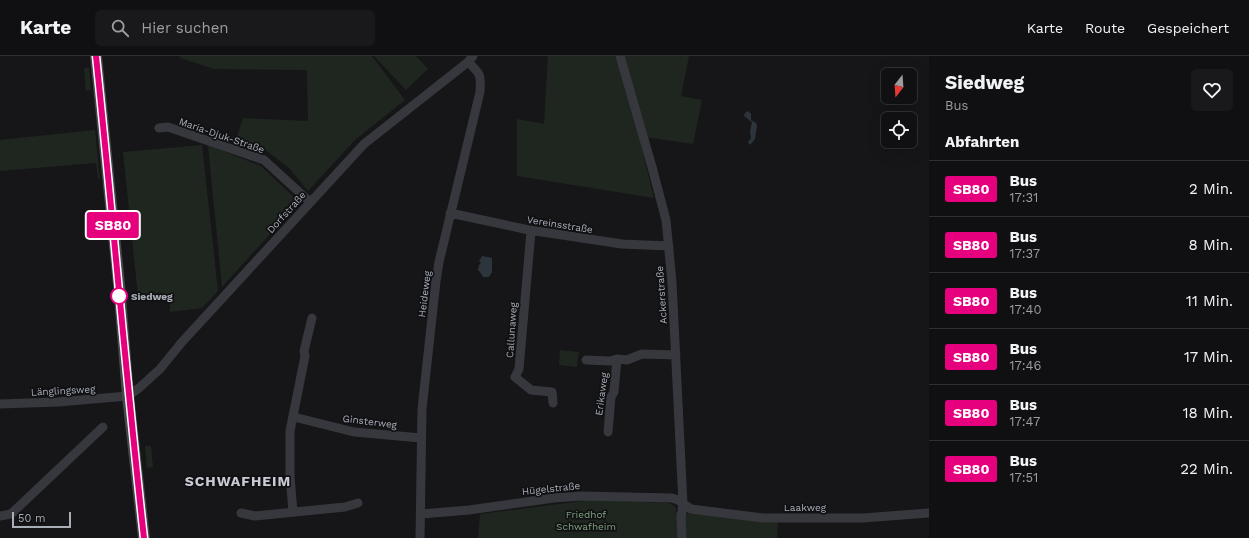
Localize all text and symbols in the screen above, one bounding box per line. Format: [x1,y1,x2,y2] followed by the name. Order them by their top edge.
[95,10,375,46] search box
[20,16,71,39] text: Karte
[109,17,131,39] icon: search
[141,19,229,37] text: Hier suchen
[1027,20,1063,36] text: Karte
[1085,20,1125,36] text: Route
[1147,20,1229,36] text: Gespeichert
[881,68,917,104] north arrow
[881,68,917,148] map controls
[1191,69,1233,111] button: heart
[945,71,1024,94] text: Siedweg
[945,98,968,113] text: Bus
[881,112,917,148] button: locate
[178,116,266,155] street label: Maria-Djuk-Straße
[945,133,1019,151] text: Abfahrten
[1009,172,1037,190] text: Bus
[1189,180,1233,198] text: 2 Min.
[953,181,989,197] text: SB80
[265,189,308,235] street label: Dorfstraße
[1009,190,1038,205] text: 17:31
[85,212,141,238] line badge: SB80
[526,214,594,235] street label: Vereinsstraße
[95,217,131,233] text: SB80
[1009,228,1037,246] text: Bus
[1189,236,1233,254] text: 8 Min.
[953,237,989,253] text: SB80
[1009,246,1040,261] text: 17:37
[654,265,669,324] street label: Ackerstraße
[416,269,433,318] street label: Heideweg
[1009,284,1037,302] text: Bus
[110,287,128,305] marker: Siedweg
[131,291,173,302] place label: Siedweg
[1186,292,1233,310] text: 11 Min.
[953,293,989,309] text: SB80
[504,301,519,358] street label: Callunaweg
[1009,302,1042,317] text: 17:40
[1009,340,1037,358] text: Bus
[1184,348,1233,366] text: 17 Min.
[953,349,989,365] text: SB80
[1009,358,1041,373] text: 17:46
[593,371,610,416] street label: Erikaweg
[30,383,96,398] street label: Länglingsweg
[1009,396,1037,414] text: Bus
[1183,404,1233,422] text: 18 Min.
[953,405,989,421] text: SB80
[342,413,398,430] street label: Ginsterweg
[1009,414,1040,429] text: 17:47
[1009,452,1037,470] text: Bus
[1180,460,1233,478] text: 22 Min.
[953,461,989,477] text: SB80
[1009,470,1038,485] text: 17:51
[185,473,291,489] district label: SCHWAFHEIM
[521,480,581,497] street label: Hügelstraße
[784,502,827,513] street label: Laakweg
[556,509,616,532] park label: Friedhof Schwafheim
[12,510,71,529] scale bar
[18,512,45,525] text: 50 m

